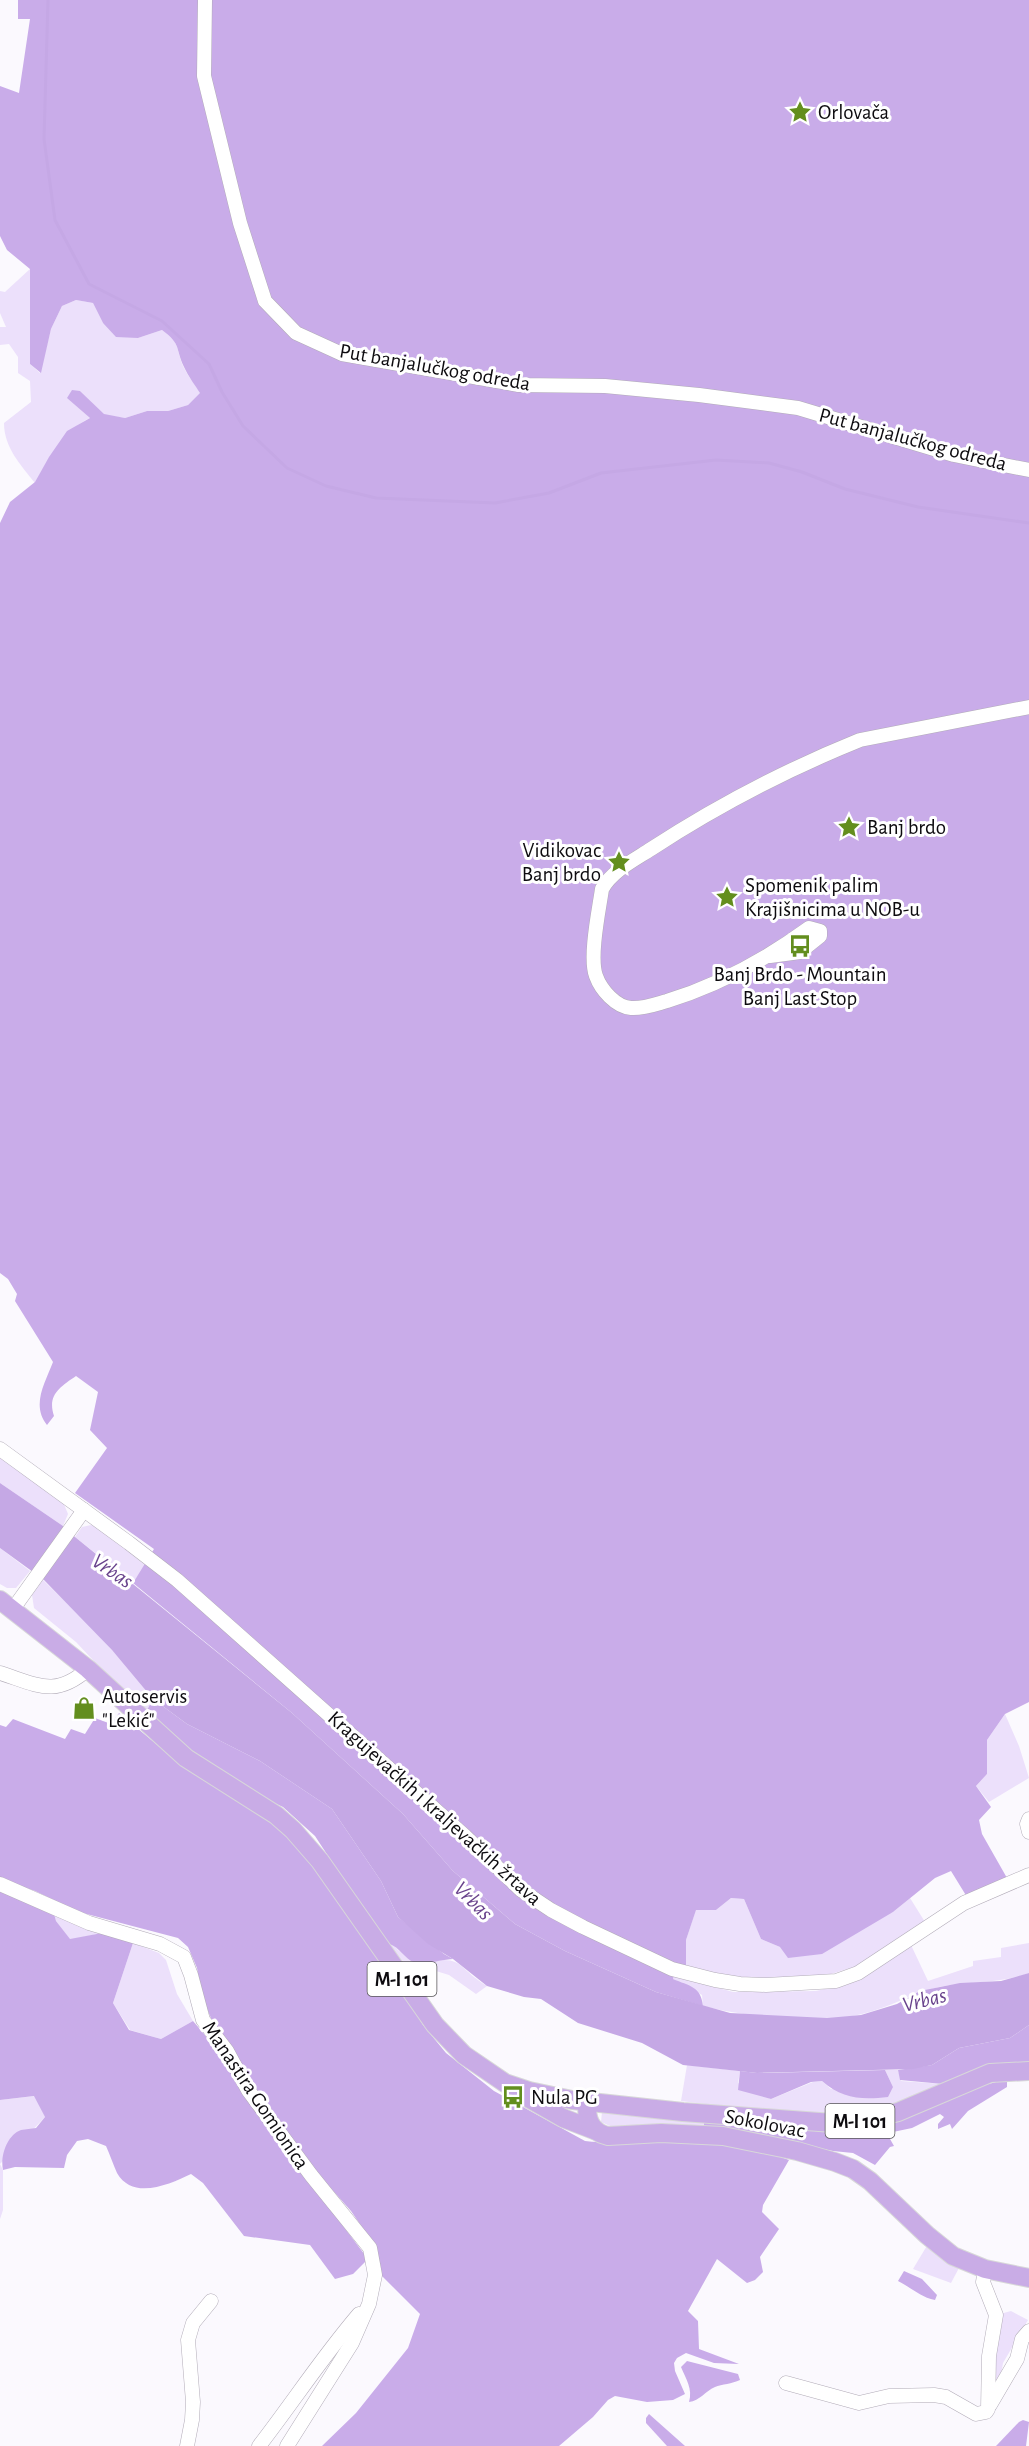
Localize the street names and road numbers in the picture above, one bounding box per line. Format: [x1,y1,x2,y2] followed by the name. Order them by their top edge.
[338,340,532,395] street label: Put banjalučkog odreda
[817,404,1009,475] street label: Put banjalučkog odreda
[324,1707,546,1910] street label: Kragujevačkih i kraljevačkih žrtava
[368,1962,436,1996] road number: M-I 101
[198,2018,313,2173] street label: Manastira Gomionica
[826,2104,894,2138] road number: M-I 101
[723,2105,807,2142] street label: Sokolovac

